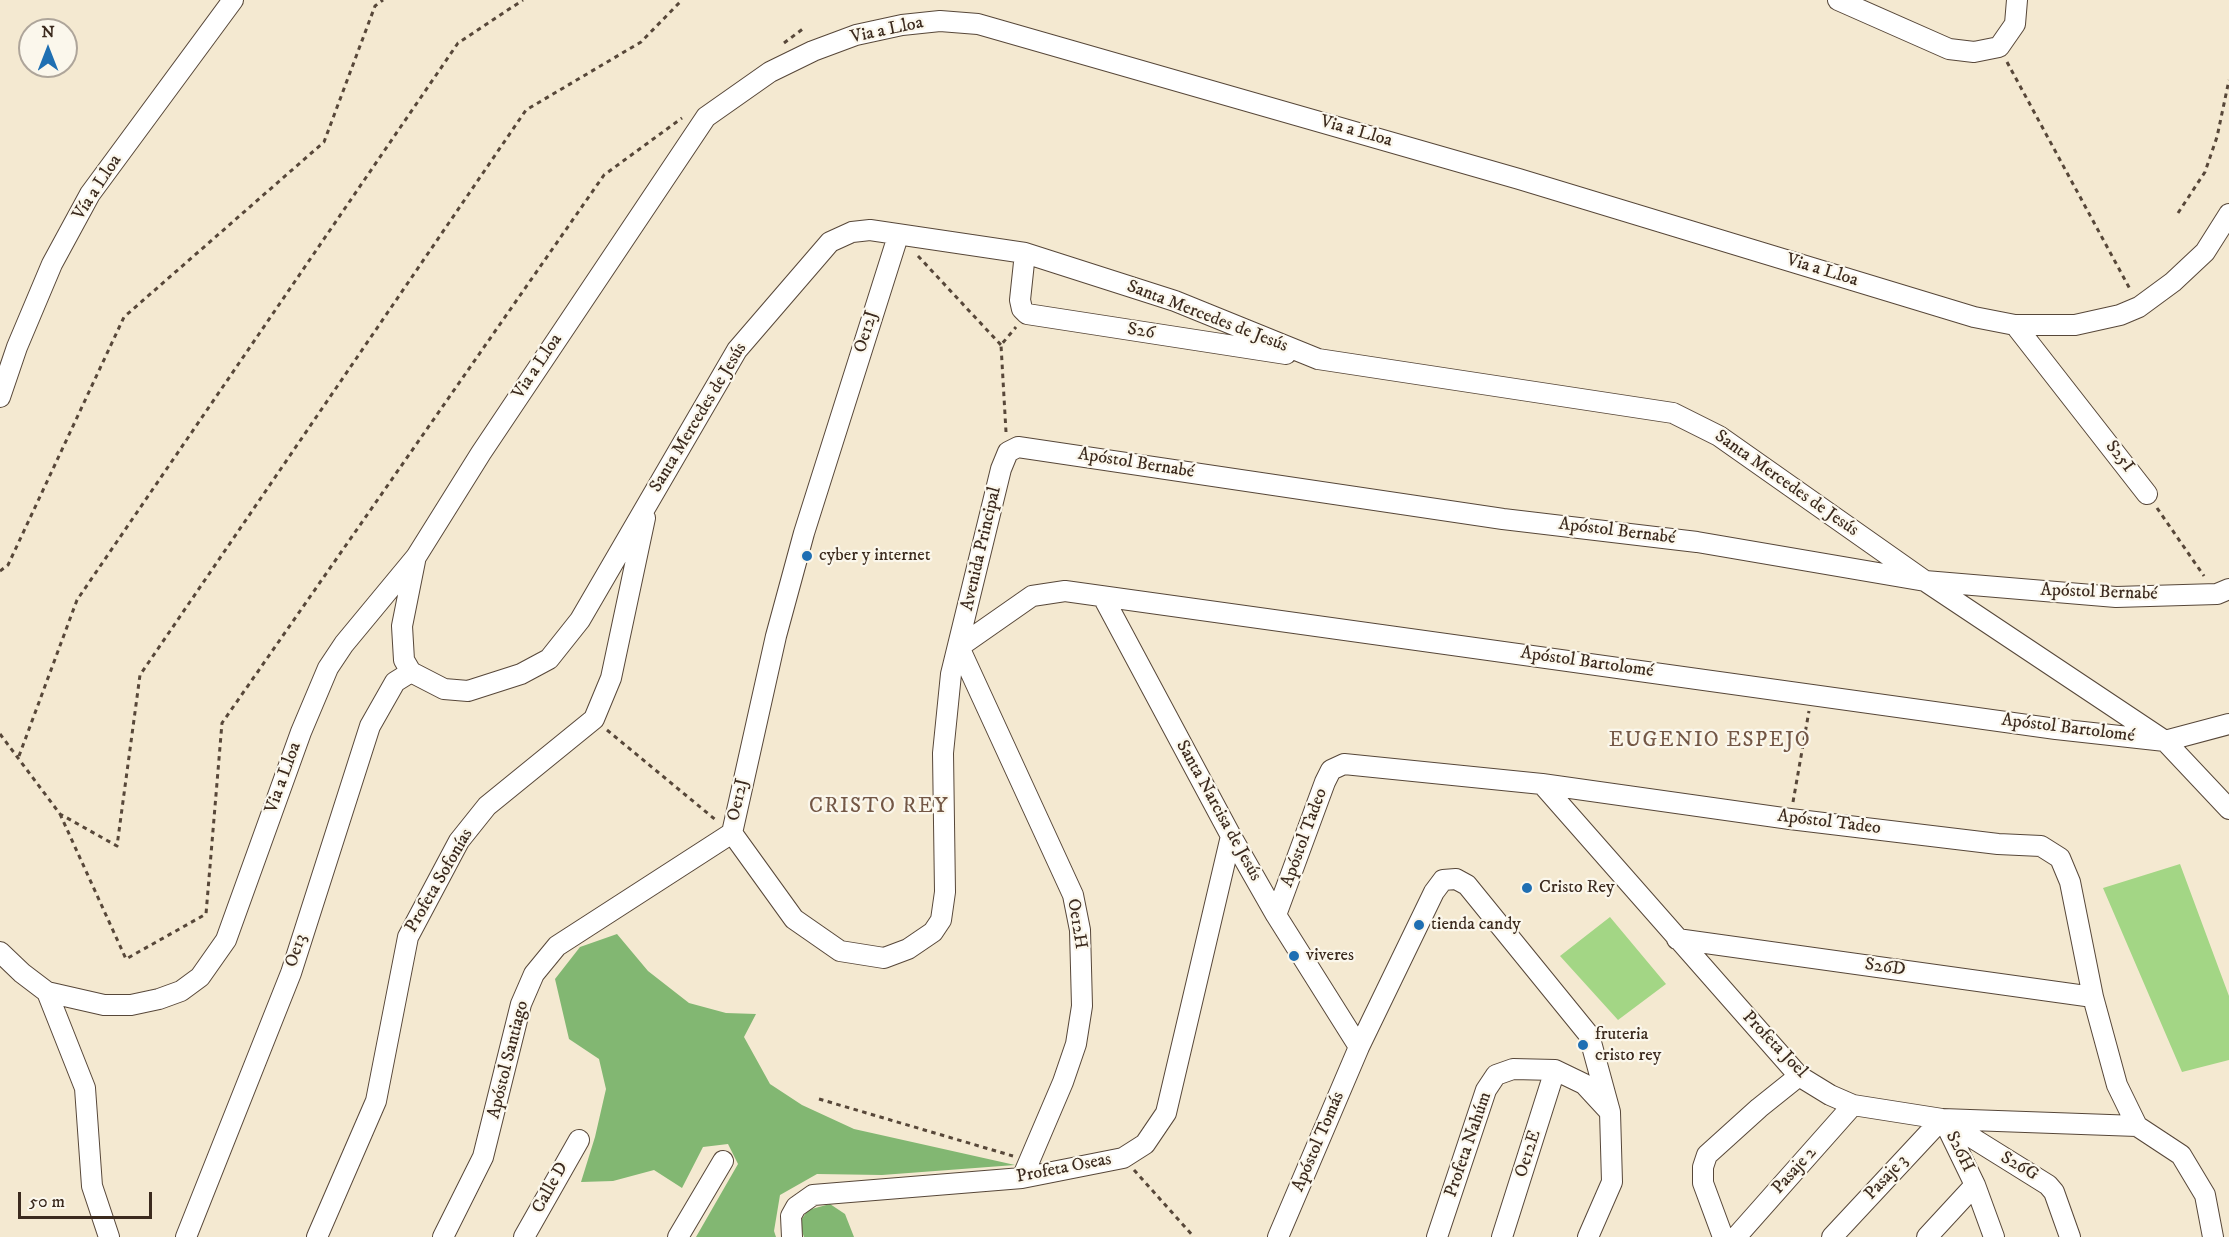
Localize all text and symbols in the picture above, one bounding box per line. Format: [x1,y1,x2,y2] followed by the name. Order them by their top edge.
[849,13,925,49] street label: Via a Lloa
[18,18,78,78] north arrow
[41,22,55,42] text: N
[1318,111,1394,153] street label: Via a Lloa
[69,151,127,225] street label: Vía a Lloa
[1784,250,1860,292] street label: Via a Lloa
[1123,276,1291,358] street label: Santa Mercedes de Jesús
[850,308,884,356] street label: Oe12J
[1126,319,1156,345] street label: S26
[508,330,568,404] street label: Via a Lloa
[646,339,752,497] street label: Santa Mercedes de Jesús
[1710,426,1862,542] street label: Santa Mercedes de Jesús
[2100,437,2138,477] street label: S25I
[1076,444,1196,484] street label: Apóstol Bernabé
[957,485,1007,613] street label: Avenida Principal
[1557,514,1677,550] street label: Apóstol Bernabé
[819,545,931,567] place label: cyber y internet
[800,549,814,563] marker: cyber y internet
[2040,580,2158,606] street label: Apóstol Bernabé
[1519,643,1655,683] street label: Apóstol Bartolomé
[2000,710,2136,748] street label: Apóstol Bartolomé
[1609,729,1811,755] district label: EUGENIO ESPEJO
[1170,737,1266,885] street label: Santa Narcisa de Jesús
[261,740,307,816] street label: Via a Lloa
[724,777,754,823] street label: Oe12J
[1277,786,1333,890] street label: Apóstol Tadeo
[809,795,949,821] district label: CRISTO REY
[1776,806,1882,840] street label: Apóstol Tadeo
[402,825,478,937] street label: Profeta Sofonías
[1539,877,1614,899] place label: Cristo Rey
[1520,881,1534,895] marker: Cristo Rey
[1061,897,1091,951] street label: Oe12H
[1431,914,1521,936] place label: tienda candy
[1412,918,1426,932] marker: tienda candy
[282,932,312,970] street label: Oe13
[1306,945,1354,967] place label: viveres
[1287,949,1301,963] marker: viveres
[1863,954,1907,982] street label: S26D
[484,999,534,1121] street label: Apóstol Santiago
[1737,1007,1811,1083] street label: Profeta Joel
[1595,1024,1661,1066] place label: fruteria cristo rey
[1576,1038,1590,1052] marker: fruteria cristo rey
[1288,1089,1350,1195] street label: Apóstol Tomás
[1441,1090,1497,1200] street label: Profeta Nahúm
[1511,1128,1547,1180] street label: Oe12E
[1940,1128,1978,1176] street label: S26H
[1768,1143,1822,1199] street label: Pasaje 2
[1996,1148,2042,1186] street label: S26G
[1015,1149,1113,1189] street label: Profeta Oseas
[1861,1151,1913,1205] street label: Pasaje 3
[528,1159,574,1217] street label: Calle D
[21,1180,154,1218] scale bar
[29,1191,65,1213] text: 50 m

